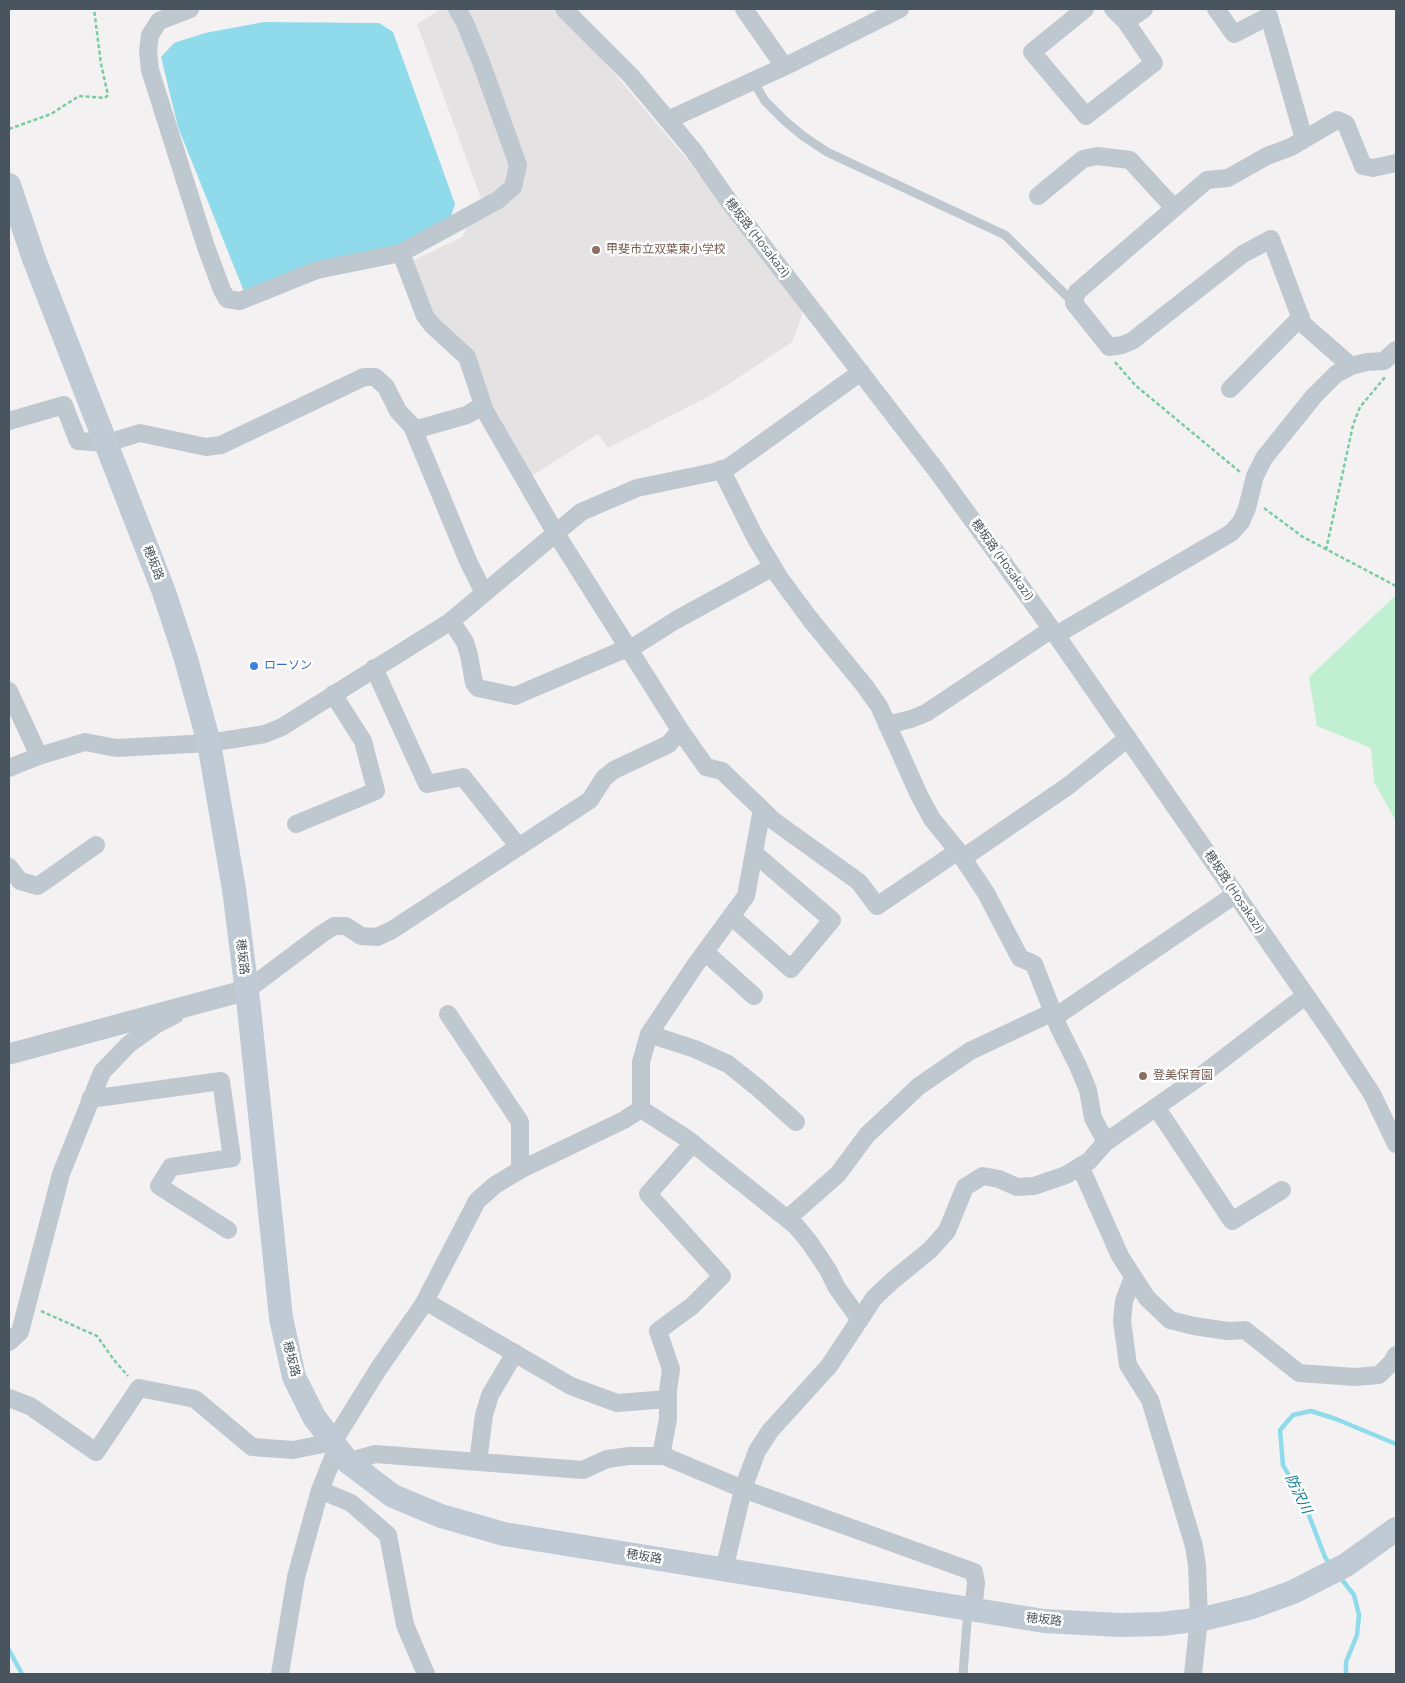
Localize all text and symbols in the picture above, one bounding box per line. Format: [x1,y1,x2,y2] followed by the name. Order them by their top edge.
[722,196,792,280] street label: 穂坂路 (Hosakazi)
[606,243,726,257] place label: 甲斐市立双葉東小学校
[590,244,602,256] marker: 甲斐市立双葉東小学校
[968,517,1036,603] street label: 穂坂路 (Hosakazi)
[140,544,166,582] street label: 穂坂路
[264,659,312,673] place label: ローソン
[248,660,260,672] marker: ローソン
[1201,848,1267,936] street label: 穂坂路 (Hosakazi)
[233,938,251,976] street label: 穂坂路
[1153,1069,1213,1083] place label: 登美保育園
[1137,1070,1149,1082] marker: 登美保育園
[280,1340,302,1378] street label: 穂坂路
[1281,1471,1315,1517] water label: 防沢川
[625,1547,663,1567] street label: 穂坂路
[1025,1611,1063,1629] street label: 穂坂路

